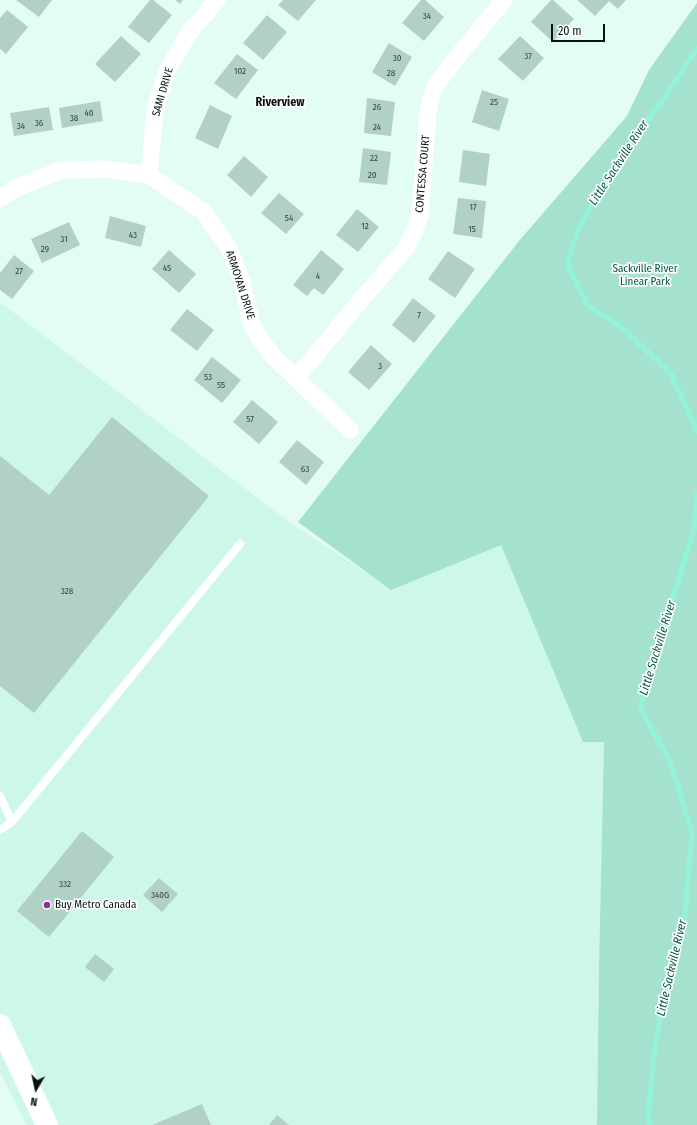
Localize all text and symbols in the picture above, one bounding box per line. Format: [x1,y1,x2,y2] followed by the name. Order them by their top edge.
[423,11,431,21] house number: 34
[553,16,607,42] scale bar
[558,24,582,38] text: 20 m
[524,51,532,61] house number: 37
[393,53,401,63] house number: 30
[150,66,176,118] street label: SAMI DRIVE
[234,66,246,76] house number: 102
[387,68,395,78] house number: 28
[256,96,304,110] district label: Riverview
[490,97,498,107] house number: 25
[373,102,381,112] house number: 26
[84,108,94,118] house number: 40
[70,113,78,123] house number: 38
[35,118,43,128] house number: 36
[586,118,652,208] water label: Little Sackville River
[17,121,25,131] house number: 34
[373,122,381,132] house number: 24
[413,135,433,213] street label: CONTESSA COURT
[370,153,378,163] house number: 22
[368,170,376,180] house number: 20
[469,202,477,212] house number: 17
[285,213,293,223] house number: 54
[361,221,369,231] house number: 12
[468,224,476,234] house number: 15
[129,230,137,240] house number: 43
[60,234,68,244] house number: 31
[41,244,49,254] house number: 29
[223,249,257,321] street label: ARMOYAN DRIVE
[612,262,678,288] park label: Sackville River Linear Park
[163,263,171,273] house number: 45
[15,266,23,276] house number: 27
[316,271,320,281] house number: 4
[417,310,421,320] house number: 7
[378,361,382,371] house number: 3
[204,372,212,382] house number: 53
[217,380,225,390] house number: 55
[246,414,254,424] house number: 57
[301,464,309,474] house number: 63
[61,586,73,596] house number: 328
[637,599,679,697] water label: Little Sackville River
[59,879,71,889] house number: 332
[151,890,169,900] house number: 340G
[55,898,136,912] place label: Buy Metro Canada
[42,900,52,910] marker: Buy Metro Canada
[654,918,690,1018] water label: Little Sackville River
[16,1069,56,1109] north arrow
[30,1094,38,1108] text: N

